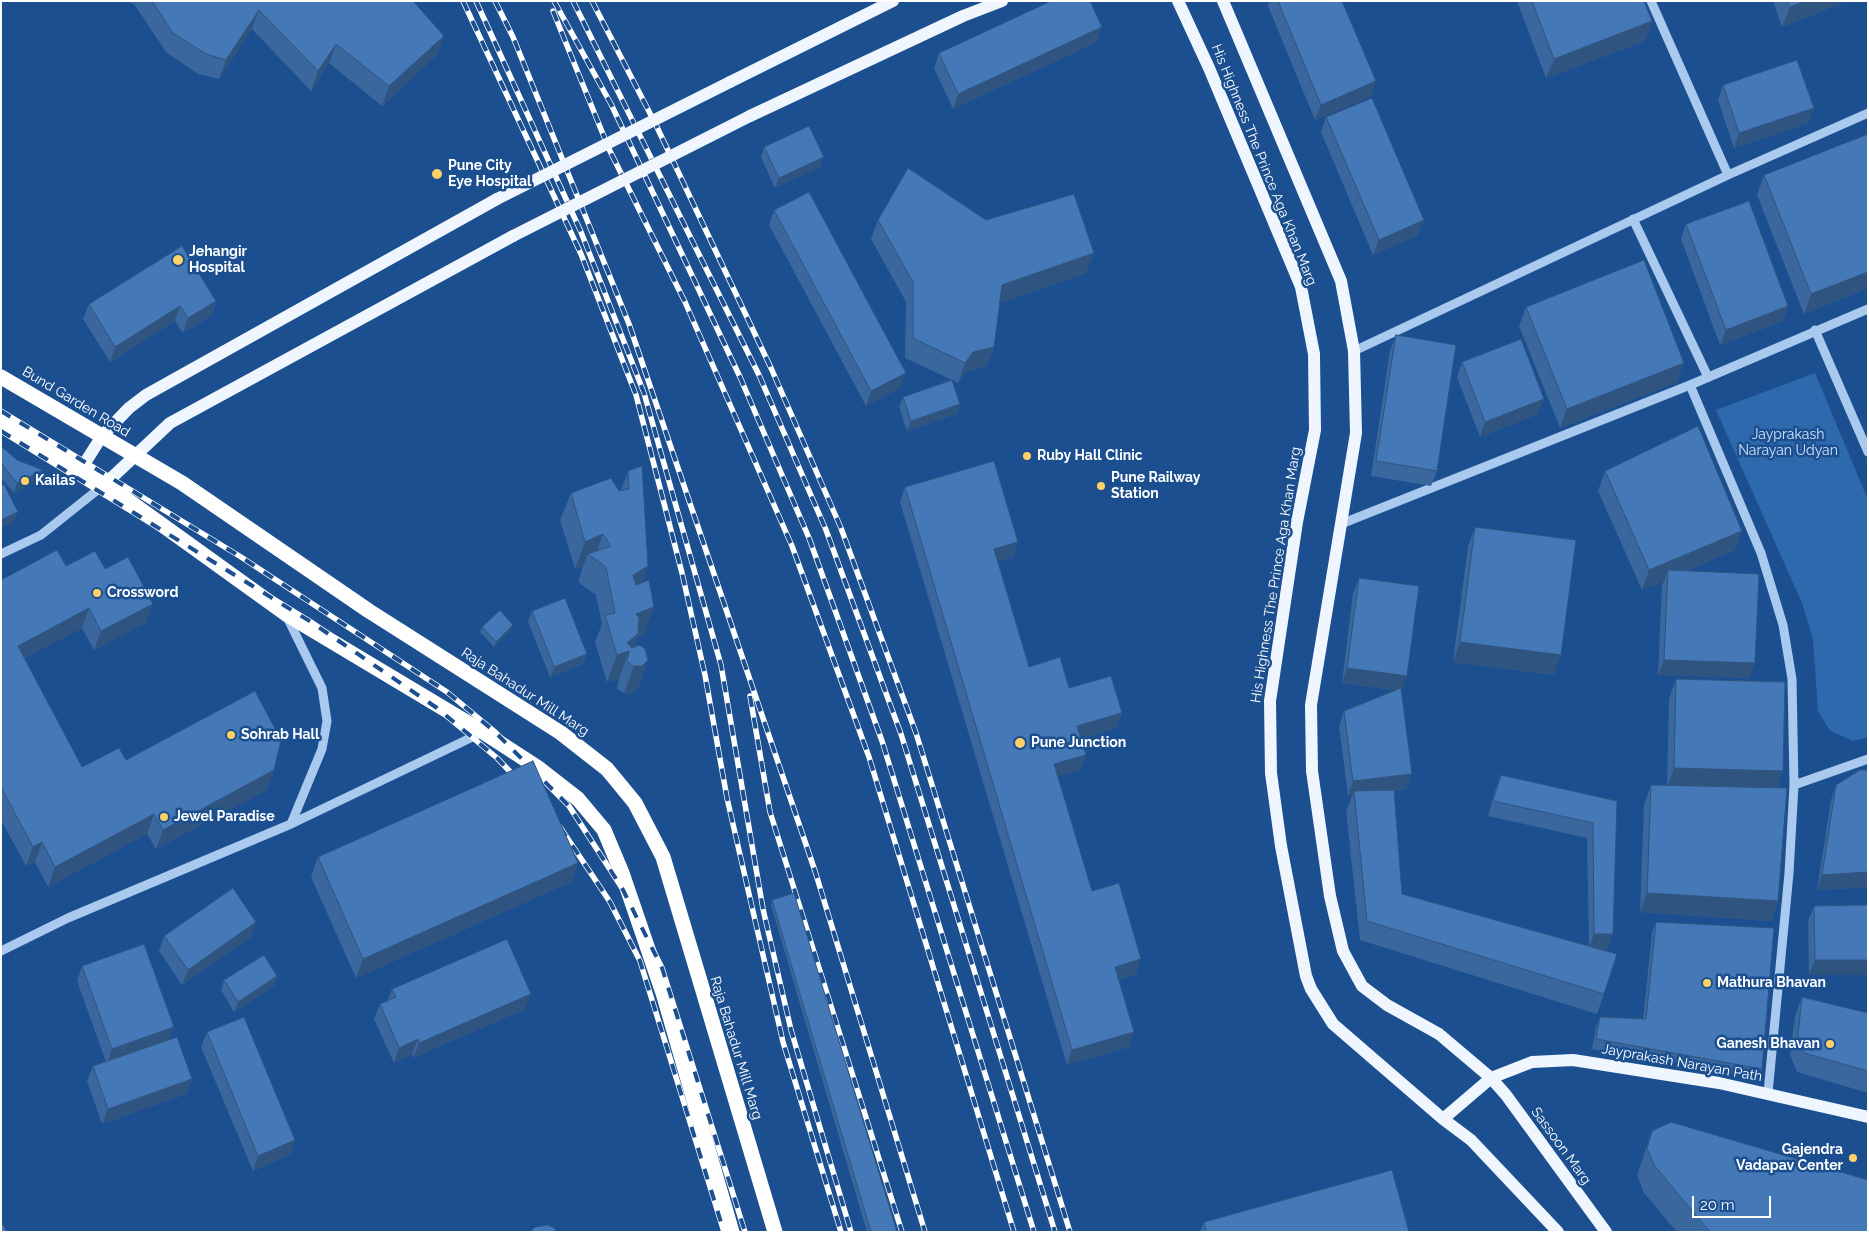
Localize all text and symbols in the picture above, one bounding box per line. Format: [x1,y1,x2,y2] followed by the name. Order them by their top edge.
[1208,42,1320,288] street label: His Highness The Prince Aga Khan Marg
[448,158,531,190] place label: Pune City Eye Hospital
[430,167,444,181] marker: Pune City Eye Hospital
[189,244,247,276] place label: Jehangir Hospital
[171,253,185,267] marker: Jehangir Hospital
[19,363,133,441] street label: Bund Garden Road
[1738,427,1838,460] park label: Jayprakash Narayan Udyan
[1247,446,1305,704] street label: His Highness The Prince Aga Khan Marg
[1037,448,1143,464] place label: Ruby Hall Clinic
[1021,450,1033,462] marker: Ruby Hall Clinic
[1111,470,1200,502] place label: Pune Railway Station
[35,473,75,489] place label: Kailas
[19,475,31,487] marker: Kailas
[1095,480,1107,492] marker: Pune Railway Station
[107,585,178,601] place label: Crossword
[91,587,103,599] marker: Crossword
[458,644,592,740] street label: Raja Bahadur Mill Marg
[241,727,319,743] place label: Sohrab Hall
[225,729,237,741] marker: Sohrab Hall
[1031,735,1126,751] place label: Pune Junction
[1013,736,1027,750] marker: Pune Junction
[174,809,275,825] place label: Jewel Paradise
[158,811,170,823] marker: Jewel Paradise
[706,974,766,1122] street label: Raja Bahadur Mill Marg
[1717,975,1826,991] place label: Mathura Bhavan
[1701,977,1713,989] marker: Mathura Bhavan
[1717,1036,1820,1052] place label: Ganesh Bhavan
[1824,1038,1836,1050] marker: Ganesh Bhavan
[1600,1041,1764,1085] street label: Jayprakash Narayan Path
[1527,1104,1595,1188] street label: Sassoon Marg
[1736,1142,1843,1174] place label: Gajendra Vadapav Center
[1847,1152,1859,1164] marker: Gajendra Vadapav Center
[1694,1186,1773,1218] scale bar
[1700,1196,1735,1214] text: 20 m

